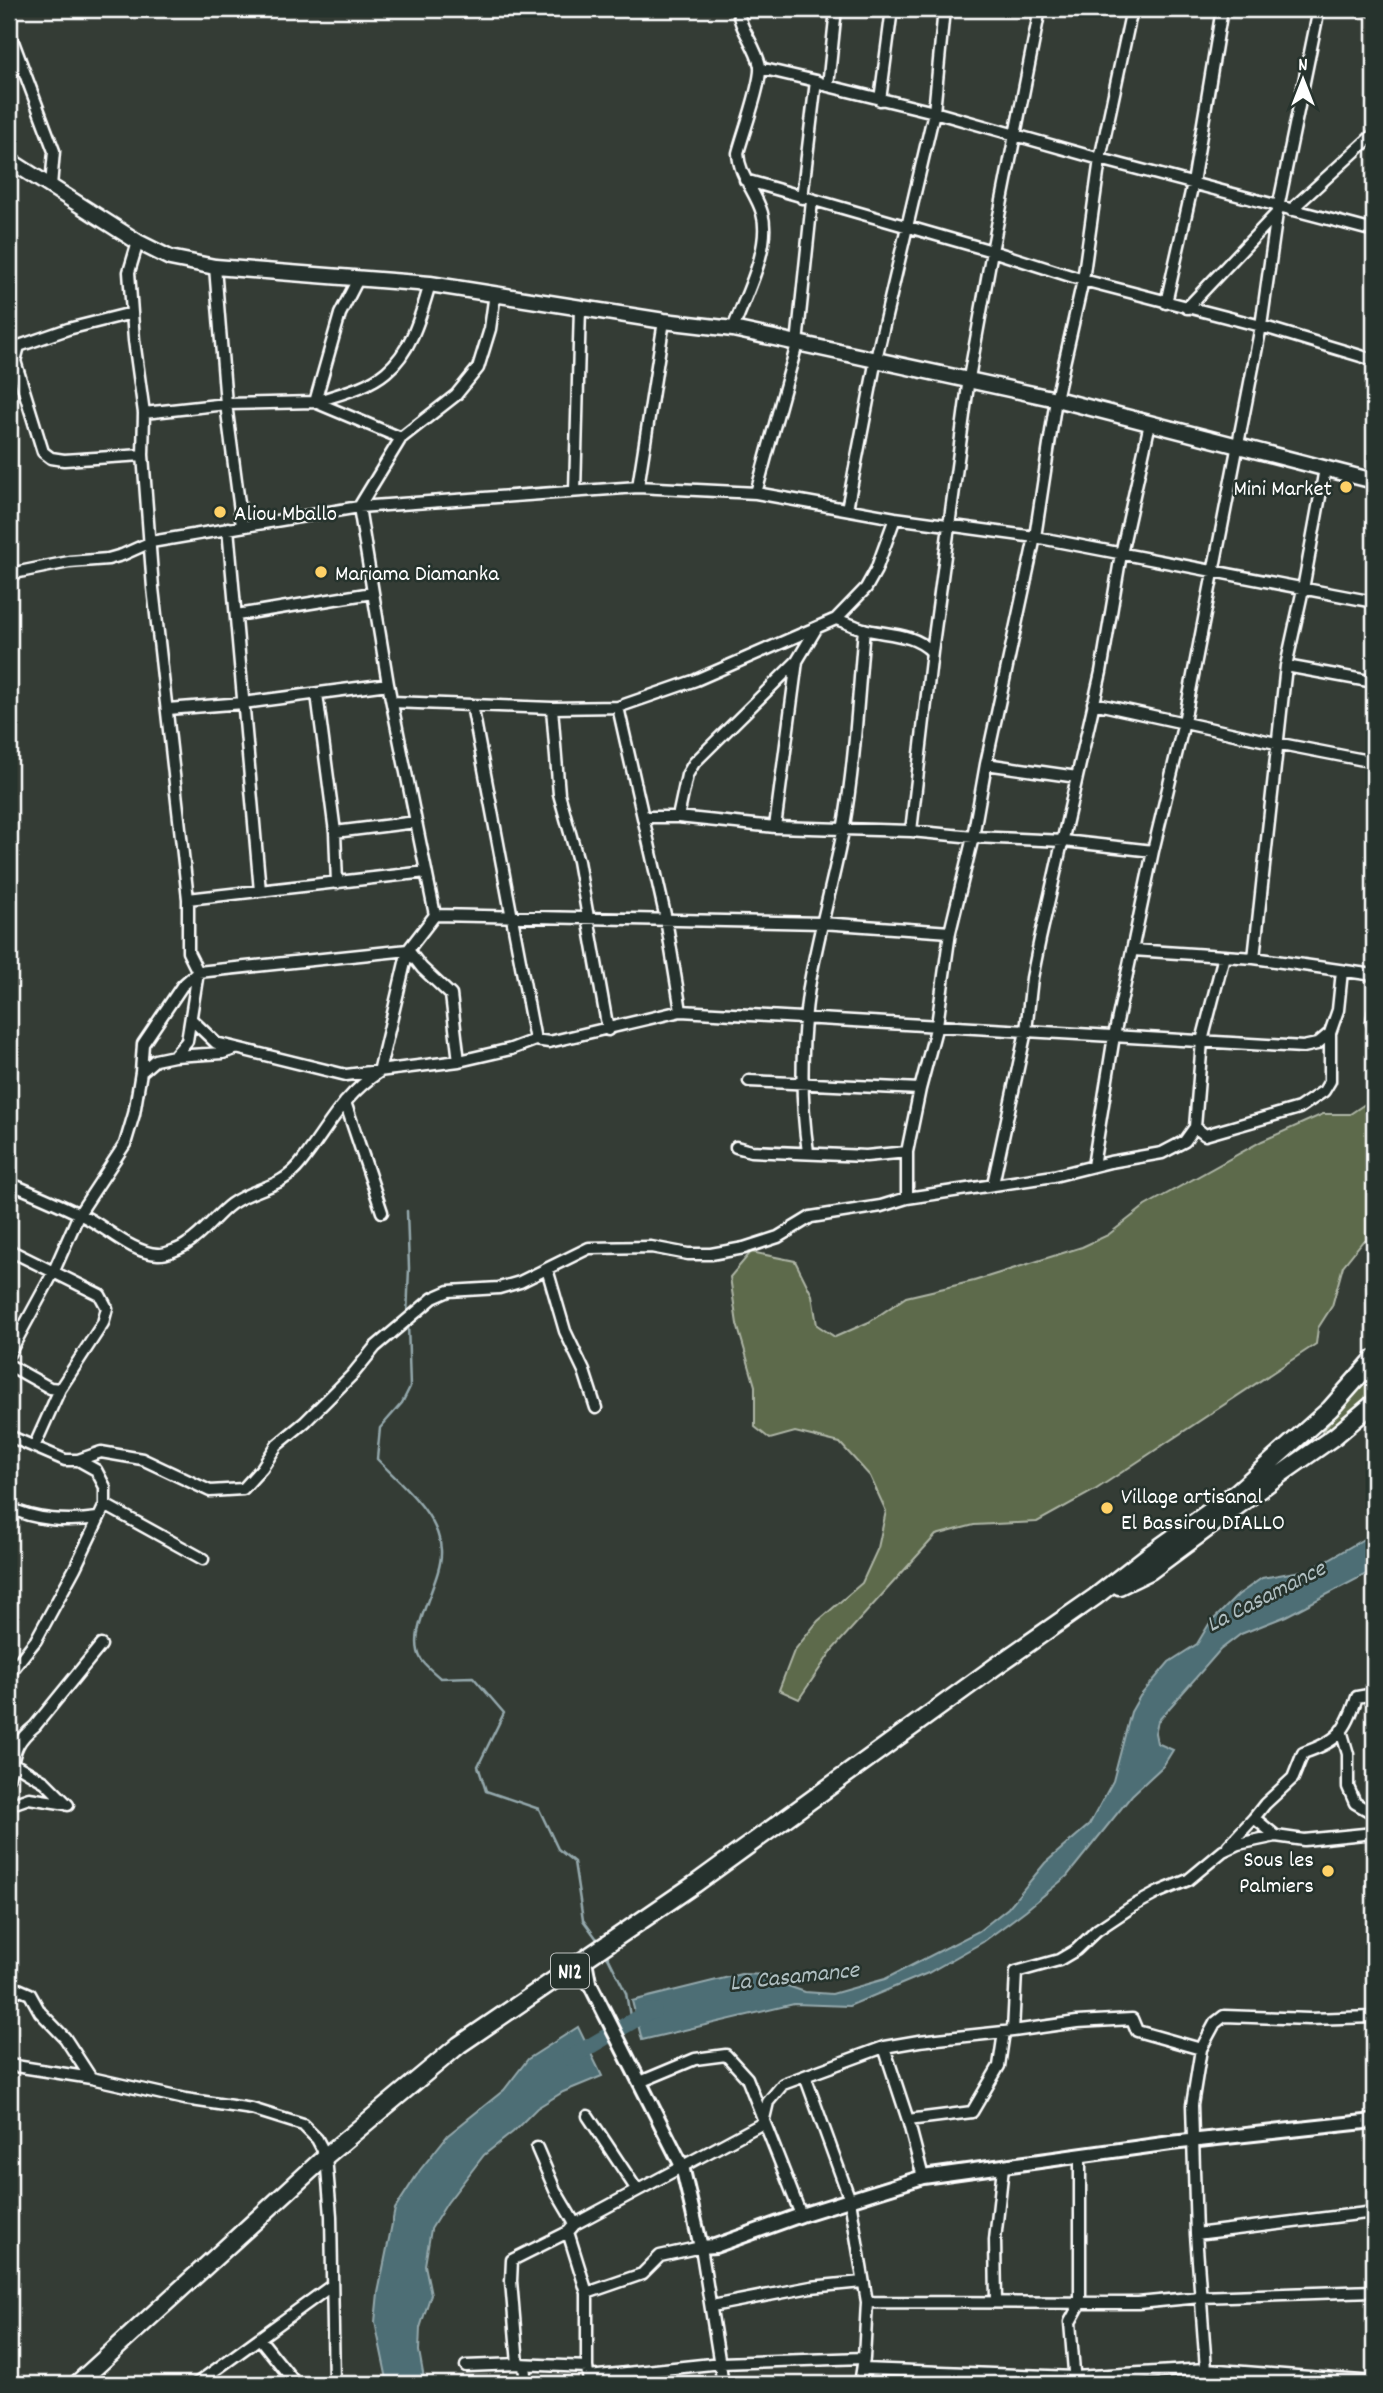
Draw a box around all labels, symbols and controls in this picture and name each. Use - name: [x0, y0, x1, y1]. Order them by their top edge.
- north arrow: [1268, 46, 1338, 116]
- text: N: [1298, 53, 1308, 80]
- place label: Mini Market: [1233, 474, 1332, 507]
- marker: Mini Market: [1338, 479, 1354, 495]
- place label: Aliou Mballo: [234, 499, 337, 532]
- marker: Aliou Mballo: [212, 504, 228, 520]
- place label: Mariama Diamanka: [335, 559, 500, 592]
- marker: Mariama Diamanka: [313, 564, 329, 580]
- place label: Village artisanal El Bassirou DIALLO: [1121, 1482, 1285, 1541]
- marker: Village artisanal El Bassirou DIALLO: [1099, 1500, 1115, 1516]
- water label: La Casamance: [1201, 1552, 1333, 1642]
- place label: Sous les Palmiers: [1239, 1845, 1314, 1904]
- marker: Sous les Palmiers: [1320, 1863, 1336, 1879]
- road number: N12: [551, 1954, 589, 1988]
- water label: La Casamance: [728, 1954, 862, 2002]

